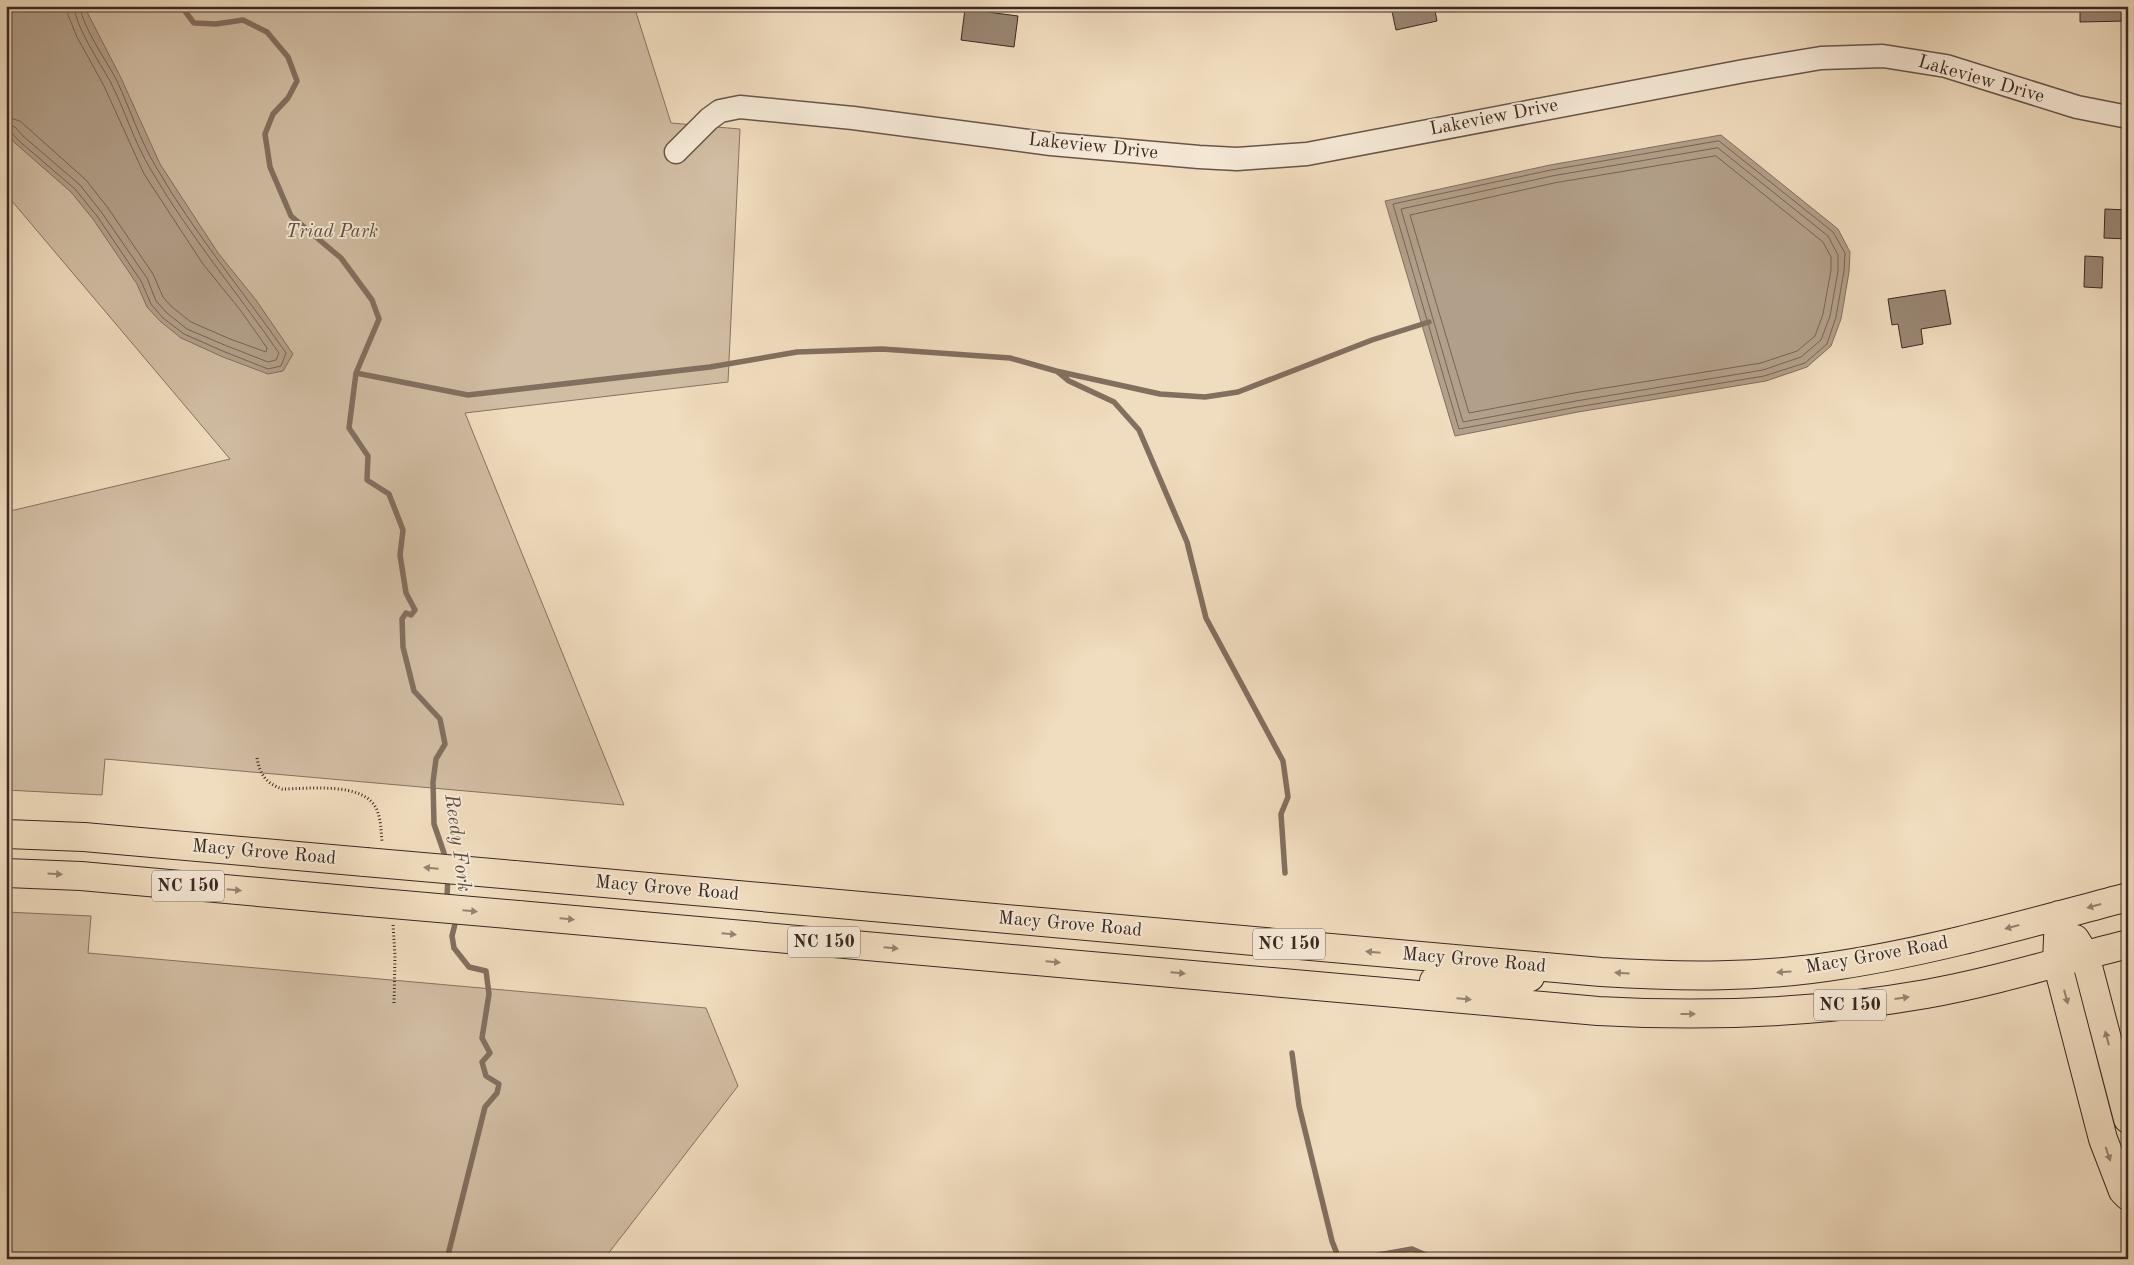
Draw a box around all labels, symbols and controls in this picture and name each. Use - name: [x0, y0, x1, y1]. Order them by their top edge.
- street label: Lakeview Drive: [1916, 53, 2046, 107]
- street label: Lakeview Drive: [1428, 96, 1560, 140]
- street label: Lakeview Drive: [1027, 131, 1159, 163]
- park label: Triad Park: [286, 223, 378, 242]
- water label: Reedy Fork: [440, 792, 474, 893]
- street label: Macy Grove Road: [191, 837, 337, 869]
- one-way arrow: [422, 864, 438, 872]
- road number: NC 150: [152, 870, 224, 901]
- one-way arrow: [47, 871, 63, 879]
- street label: Macy Grove Road: [594, 873, 740, 905]
- one-way arrow: [227, 886, 243, 894]
- one-way arrow: [2086, 902, 2101, 910]
- one-way arrow: [462, 907, 478, 915]
- street label: Macy Grove Road: [997, 909, 1143, 941]
- one-way arrow: [559, 915, 575, 923]
- one-way arrow: [2005, 923, 2020, 931]
- road number: NC 150: [788, 926, 860, 958]
- road number: NC 150: [1253, 929, 1325, 960]
- one-way arrow: [721, 930, 737, 938]
- street label: Macy Grove Road: [1804, 934, 1950, 978]
- one-way arrow: [883, 944, 899, 952]
- street label: Macy Grove Road: [1401, 945, 1547, 977]
- one-way arrow: [1365, 947, 1381, 955]
- one-way arrow: [1045, 959, 1061, 967]
- one-way arrow: [1776, 968, 1792, 976]
- one-way arrow: [1614, 969, 1630, 977]
- one-way arrow: [1170, 970, 1186, 978]
- road number: NC 150: [1814, 990, 1886, 1020]
- one-way arrow: [2062, 990, 2070, 1005]
- one-way arrow: [1895, 993, 1911, 1001]
- one-way arrow: [1456, 995, 1472, 1003]
- one-way arrow: [1680, 1010, 1696, 1018]
- one-way arrow: [2102, 1030, 2110, 1045]
- one-way arrow: [2104, 1147, 2112, 1162]

